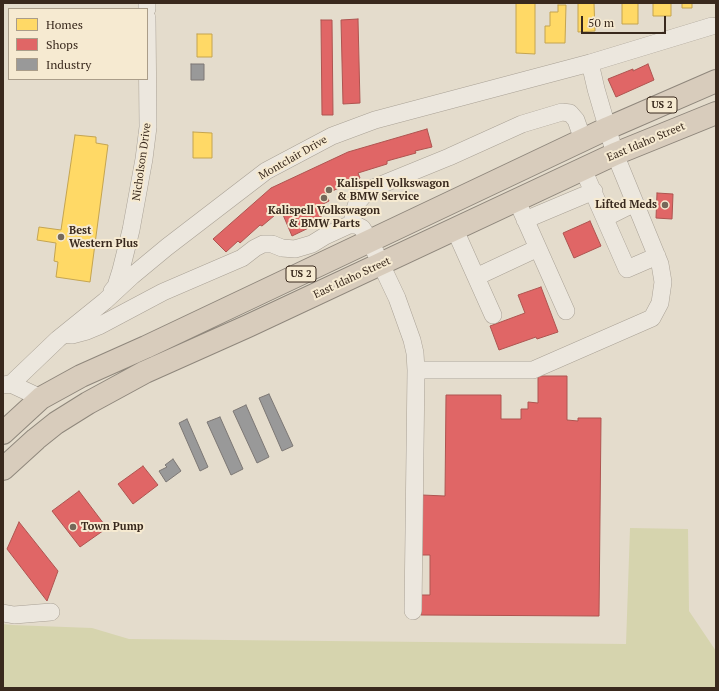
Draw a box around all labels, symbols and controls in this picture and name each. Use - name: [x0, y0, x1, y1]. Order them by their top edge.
- legend: [8, 8, 148, 80]
- scale bar: [583, 8, 668, 34]
- text: 50 m: [588, 15, 614, 30]
- text: Homes: [46, 17, 83, 32]
- text: Shops: [46, 37, 78, 52]
- text: Industry: [46, 57, 91, 72]
- road number: US 2: [647, 97, 677, 113]
- street label: East Idaho Street: [605, 120, 687, 164]
- street label: Nicholson Drive: [130, 122, 154, 202]
- street label: Montclair Drive: [257, 133, 329, 183]
- place label: Kalispell Volkswagon & BMW Service: [337, 177, 449, 203]
- marker: Kalispell Volkswagon & BMW Service: [324, 185, 334, 195]
- marker: Kalispell Volkswagon & BMW Parts: [319, 193, 329, 203]
- place label: Lifted Meds: [595, 198, 657, 212]
- marker: Lifted Meds: [660, 200, 670, 210]
- place label: Kalispell Volkswagon & BMW Parts: [268, 204, 380, 230]
- place label: Best Western Plus: [69, 224, 138, 250]
- marker: Best Western Plus: [56, 232, 66, 242]
- street label: East Idaho Street: [311, 254, 393, 302]
- road number: US 2: [286, 266, 316, 282]
- place label: Town Pump: [81, 520, 143, 534]
- marker: Town Pump: [68, 522, 78, 532]

